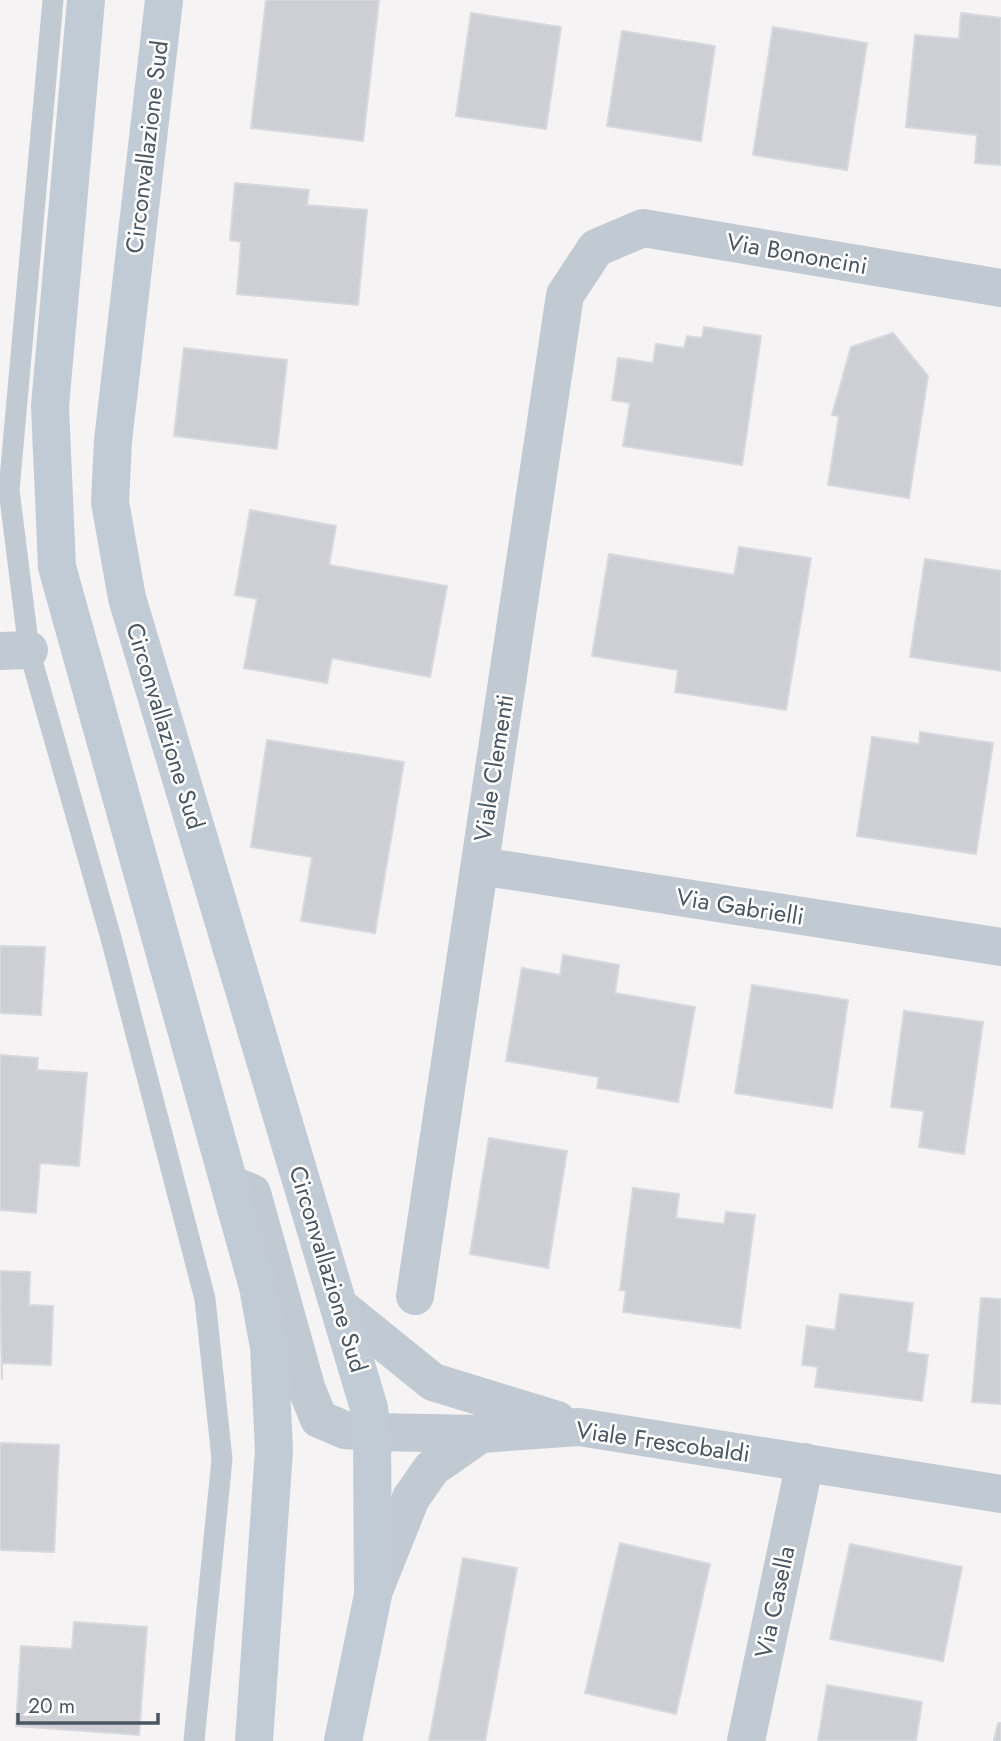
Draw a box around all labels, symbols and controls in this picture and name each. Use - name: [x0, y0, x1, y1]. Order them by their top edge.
- street label: Circonvallazione Sud: [116, 38, 177, 255]
- street label: Via Bononcini: [724, 224, 870, 283]
- street label: Circonvallazione Sud: [117, 618, 214, 833]
- street label: Viale Clementi: [465, 692, 522, 844]
- street label: Via Gabrielli: [674, 879, 806, 934]
- street label: Circonvallazione Sud: [280, 1161, 377, 1376]
- street label: Viale Frescobaldi: [574, 1412, 752, 1471]
- street label: Via Casella: [746, 1543, 803, 1661]
- scale bar: [18, 1682, 158, 1726]
- text: 20 m: [28, 1691, 75, 1721]

